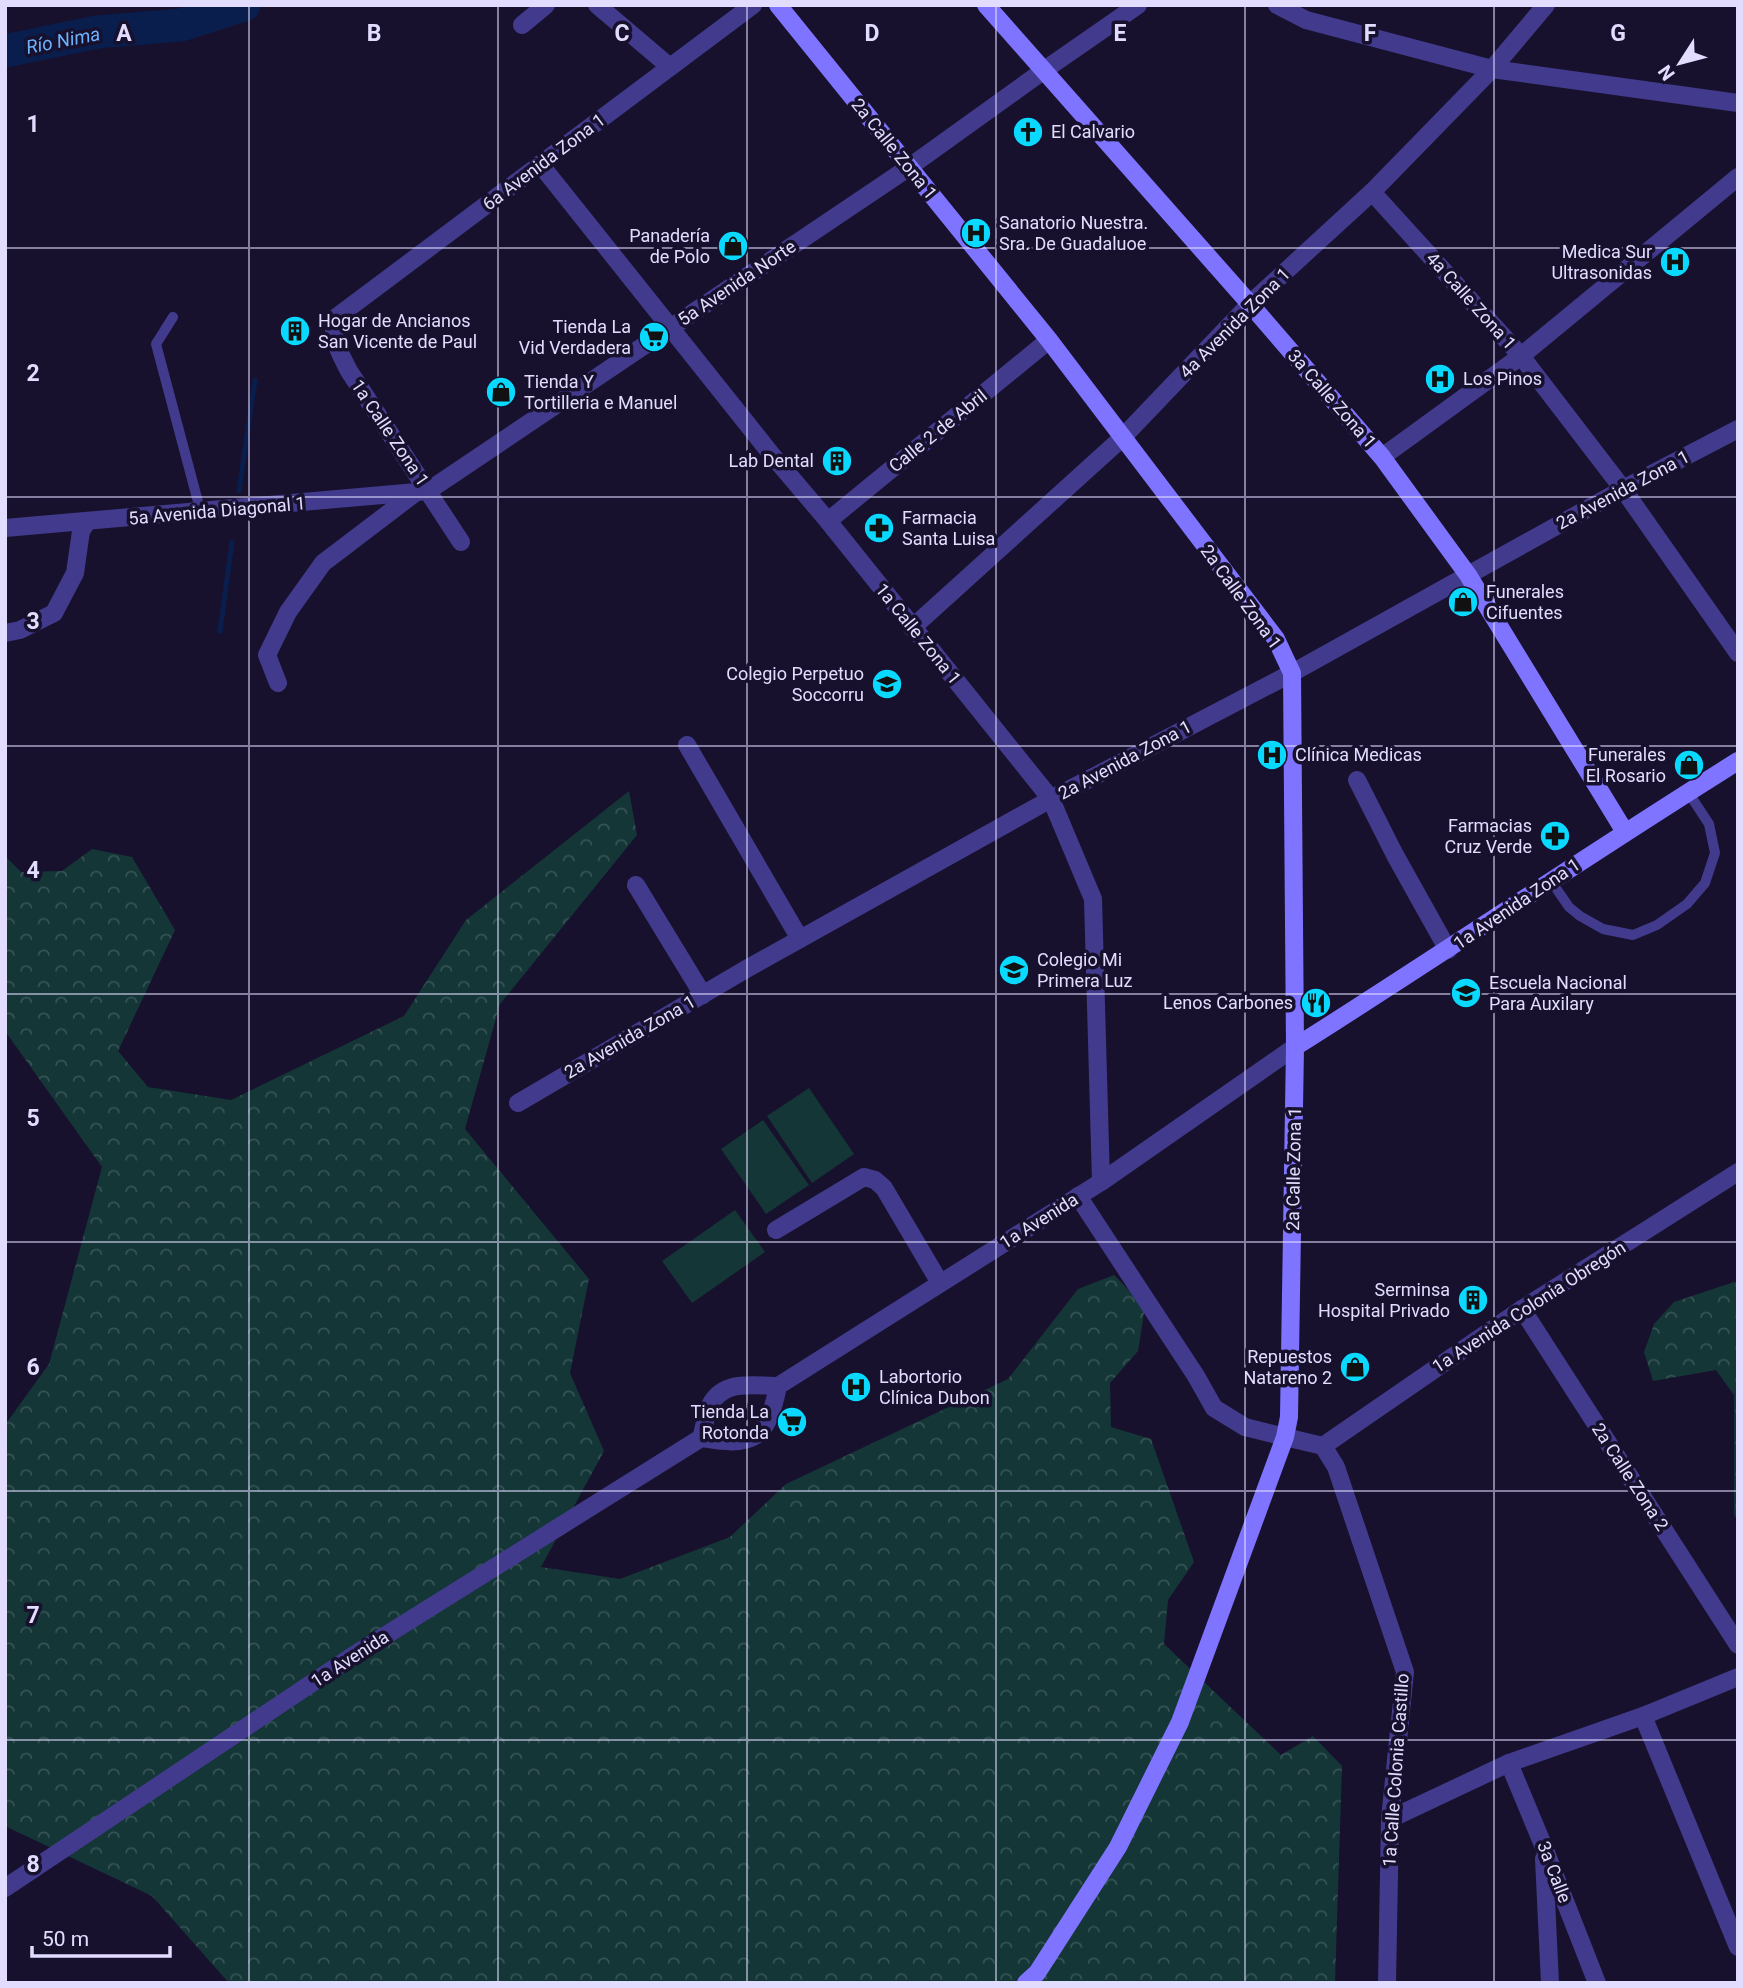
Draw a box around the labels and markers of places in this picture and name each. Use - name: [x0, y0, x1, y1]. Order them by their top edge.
- church icon: El Calvario: [1011, 115, 1045, 149]
- place label: El Calvario: [1051, 121, 1135, 142]
- place label: Sanatorio Nuestra. Sra. De Guadaluoe: [999, 212, 1148, 254]
- hospital icon: Sanatorio Nuestra. Sra. De Guadaluoe: [959, 216, 993, 250]
- place label: Panadería de Polo: [629, 225, 710, 267]
- shop icon: Panadería de Polo: [716, 229, 750, 263]
- place label: Medica Sur Ultrasonidas: [1551, 241, 1652, 283]
- hospital icon: Medica Sur Ultrasonidas: [1658, 245, 1692, 279]
- place label: Hogar de Ancianos San Vicente de Paul: [318, 310, 477, 352]
- building icon: Hogar de Ancianos San Vicente de Paul: [278, 314, 312, 348]
- place label: Tienda La Vid Verdadera: [519, 316, 631, 358]
- supermarket icon: Tienda La Vid Verdadera: [637, 320, 671, 354]
- hospital icon: Los Pinos: [1423, 362, 1457, 396]
- place label: Los Pinos: [1463, 368, 1542, 389]
- place label: Tienda Y Tortilleria e Manuel: [524, 371, 677, 413]
- shop icon: Tienda Y Tortilleria e Manuel: [484, 375, 518, 409]
- building icon: Lab Dental: [820, 444, 854, 478]
- place label: Lab Dental: [729, 450, 814, 471]
- place label: Farmacia Santa Luisa: [902, 507, 995, 549]
- pharmacy icon: Farmacia Santa Luisa: [862, 511, 896, 545]
- place label: Funerales Cifuentes: [1486, 581, 1564, 623]
- shop icon: Funerales Cifuentes: [1446, 585, 1480, 619]
- place label: Colegio Perpetuo Soccorru: [726, 663, 864, 705]
- school or university icon: Colegio Perpetuo Soccorru: [870, 667, 904, 701]
- hospital icon: Clínica Medicas: [1255, 738, 1289, 772]
- place label: Clínica Medicas: [1295, 744, 1422, 765]
- place label: Funerales El Rosario: [1586, 744, 1666, 786]
- shop icon: Funerales El Rosario: [1672, 748, 1706, 782]
- place label: Farmacias Cruz Verde: [1445, 815, 1532, 857]
- pharmacy icon: Farmacias Cruz Verde: [1538, 819, 1572, 853]
- place label: Colegio Mi Primera Luz: [1037, 949, 1132, 991]
- school or university icon: Colegio Mi Primera Luz: [997, 953, 1031, 987]
- place label: Escuela Nacional Para Auxilary: [1489, 972, 1627, 1014]
- school or university icon: Escuela Nacional Para Auxilary: [1449, 976, 1483, 1010]
- restaurant icon: Lenos Carbones: [1299, 986, 1333, 1020]
- place label: Lenos Carbones: [1163, 992, 1293, 1013]
- place label: Serminsa Hospital Privado: [1318, 1279, 1450, 1321]
- building icon: Serminsa Hospital Privado: [1456, 1283, 1490, 1317]
- place label: Repuestos Natareno 2: [1243, 1346, 1332, 1388]
- shop icon: Repuestos Natareno 2: [1338, 1350, 1372, 1384]
- place label: Labortorio Clínica Dubon: [879, 1366, 990, 1408]
- hospital icon: Labortorio Clínica Dubon: [839, 1370, 873, 1404]
- place label: Tienda La Rotonda: [691, 1401, 769, 1443]
- supermarket icon: Tienda La Rotonda: [775, 1405, 809, 1439]

